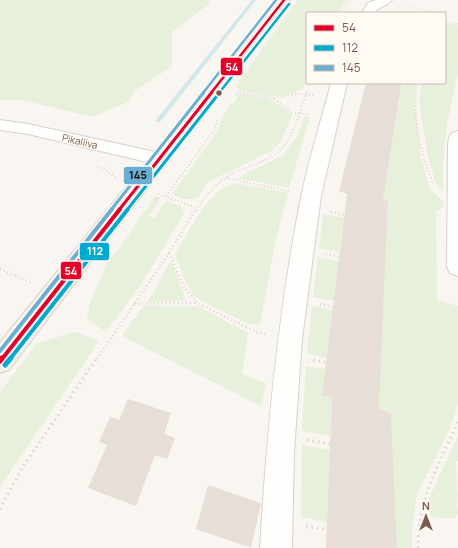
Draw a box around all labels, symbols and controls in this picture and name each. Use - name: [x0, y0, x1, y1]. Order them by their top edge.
- legend: [306, 12, 446, 84]
- text: 54: [342, 19, 356, 36]
- text: 112: [342, 39, 358, 56]
- line badge: 54: [220, 57, 243, 76]
- text: 54: [225, 59, 239, 74]
- text: 145: [342, 59, 361, 76]
- unlabelled marker: [214, 88, 224, 98]
- street label: Pikaliiva: [61, 130, 99, 152]
- line badge: 145: [123, 166, 153, 185]
- text: 145: [129, 167, 147, 182]
- line badge: 112: [79, 242, 110, 261]
- text: 112: [87, 243, 103, 258]
- line badge: 54: [60, 261, 82, 280]
- text: 54: [64, 263, 78, 278]
- north arrow: [406, 496, 446, 536]
- text: N: [422, 498, 430, 513]

